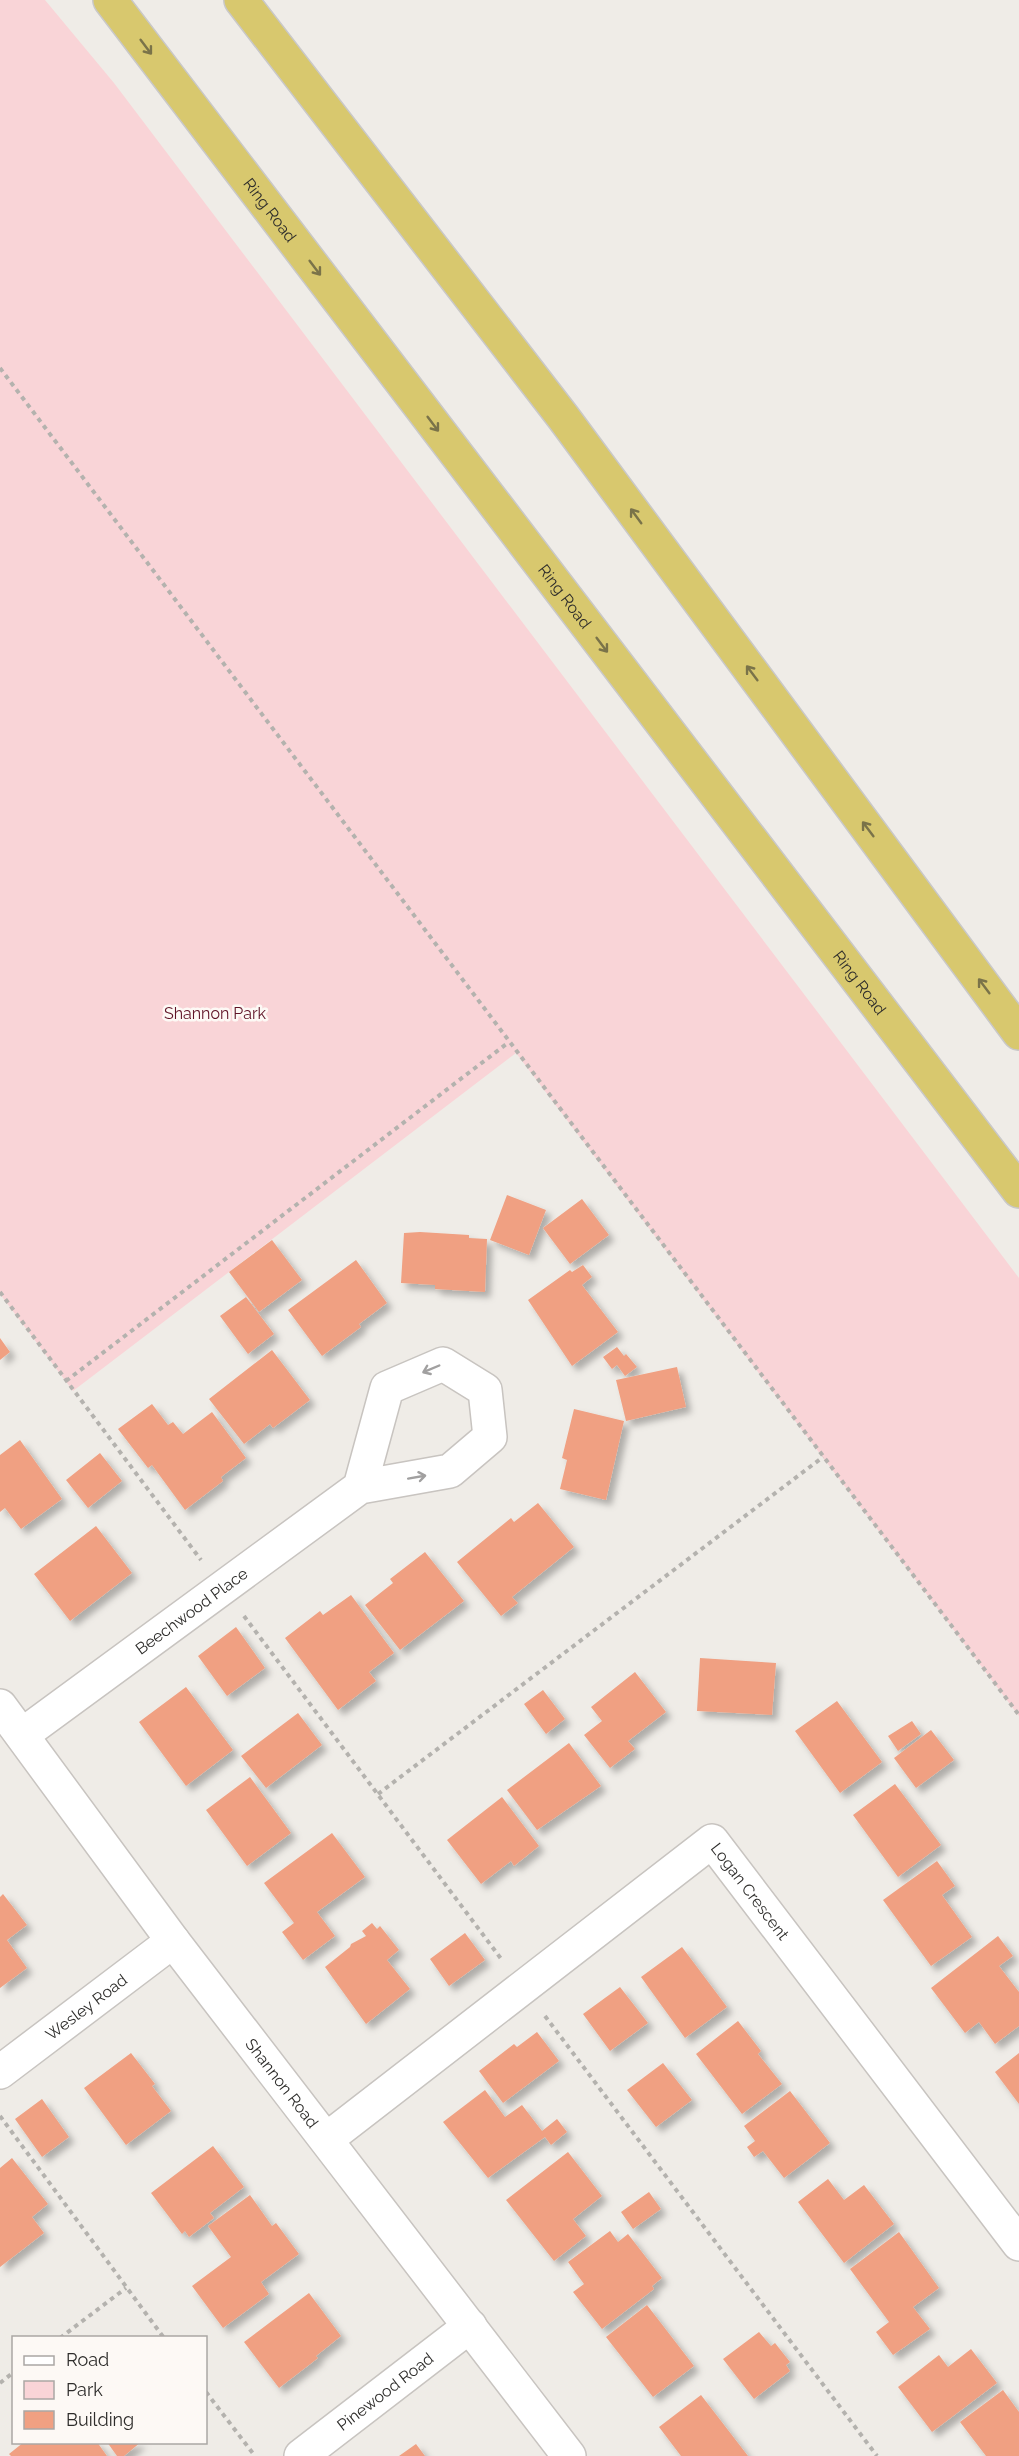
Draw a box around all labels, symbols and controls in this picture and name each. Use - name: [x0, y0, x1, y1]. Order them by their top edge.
- one-way arrow: [139, 38, 152, 54]
- street label: Ring Road: [239, 174, 300, 246]
- one-way arrow: [309, 260, 321, 276]
- one-way arrow: [427, 415, 439, 431]
- one-way arrow: [630, 508, 642, 524]
- street label: Ring Road: [534, 561, 595, 632]
- one-way arrow: [596, 637, 609, 653]
- one-way arrow: [746, 665, 758, 681]
- one-way arrow: [862, 822, 874, 838]
- street label: Ring Road: [829, 947, 890, 1019]
- one-way arrow: [978, 978, 991, 994]
- park label: Shannon Park: [164, 1004, 267, 1023]
- one-way arrow: [423, 1364, 441, 1375]
- one-way arrow: [407, 1471, 427, 1482]
- street label: Beechwood Place: [132, 1564, 251, 1659]
- street label: Logan Crescent: [707, 1839, 793, 1944]
- street label: Wesley Road: [42, 1970, 131, 2044]
- street label: Shannon Road: [241, 2035, 322, 2132]
- legend: [12, 2336, 207, 2444]
- text: Road: [66, 2349, 109, 2370]
- street label: Pinewood Road: [333, 2349, 437, 2435]
- text: Park: [66, 2379, 103, 2400]
- text: Building: [66, 2409, 134, 2430]

